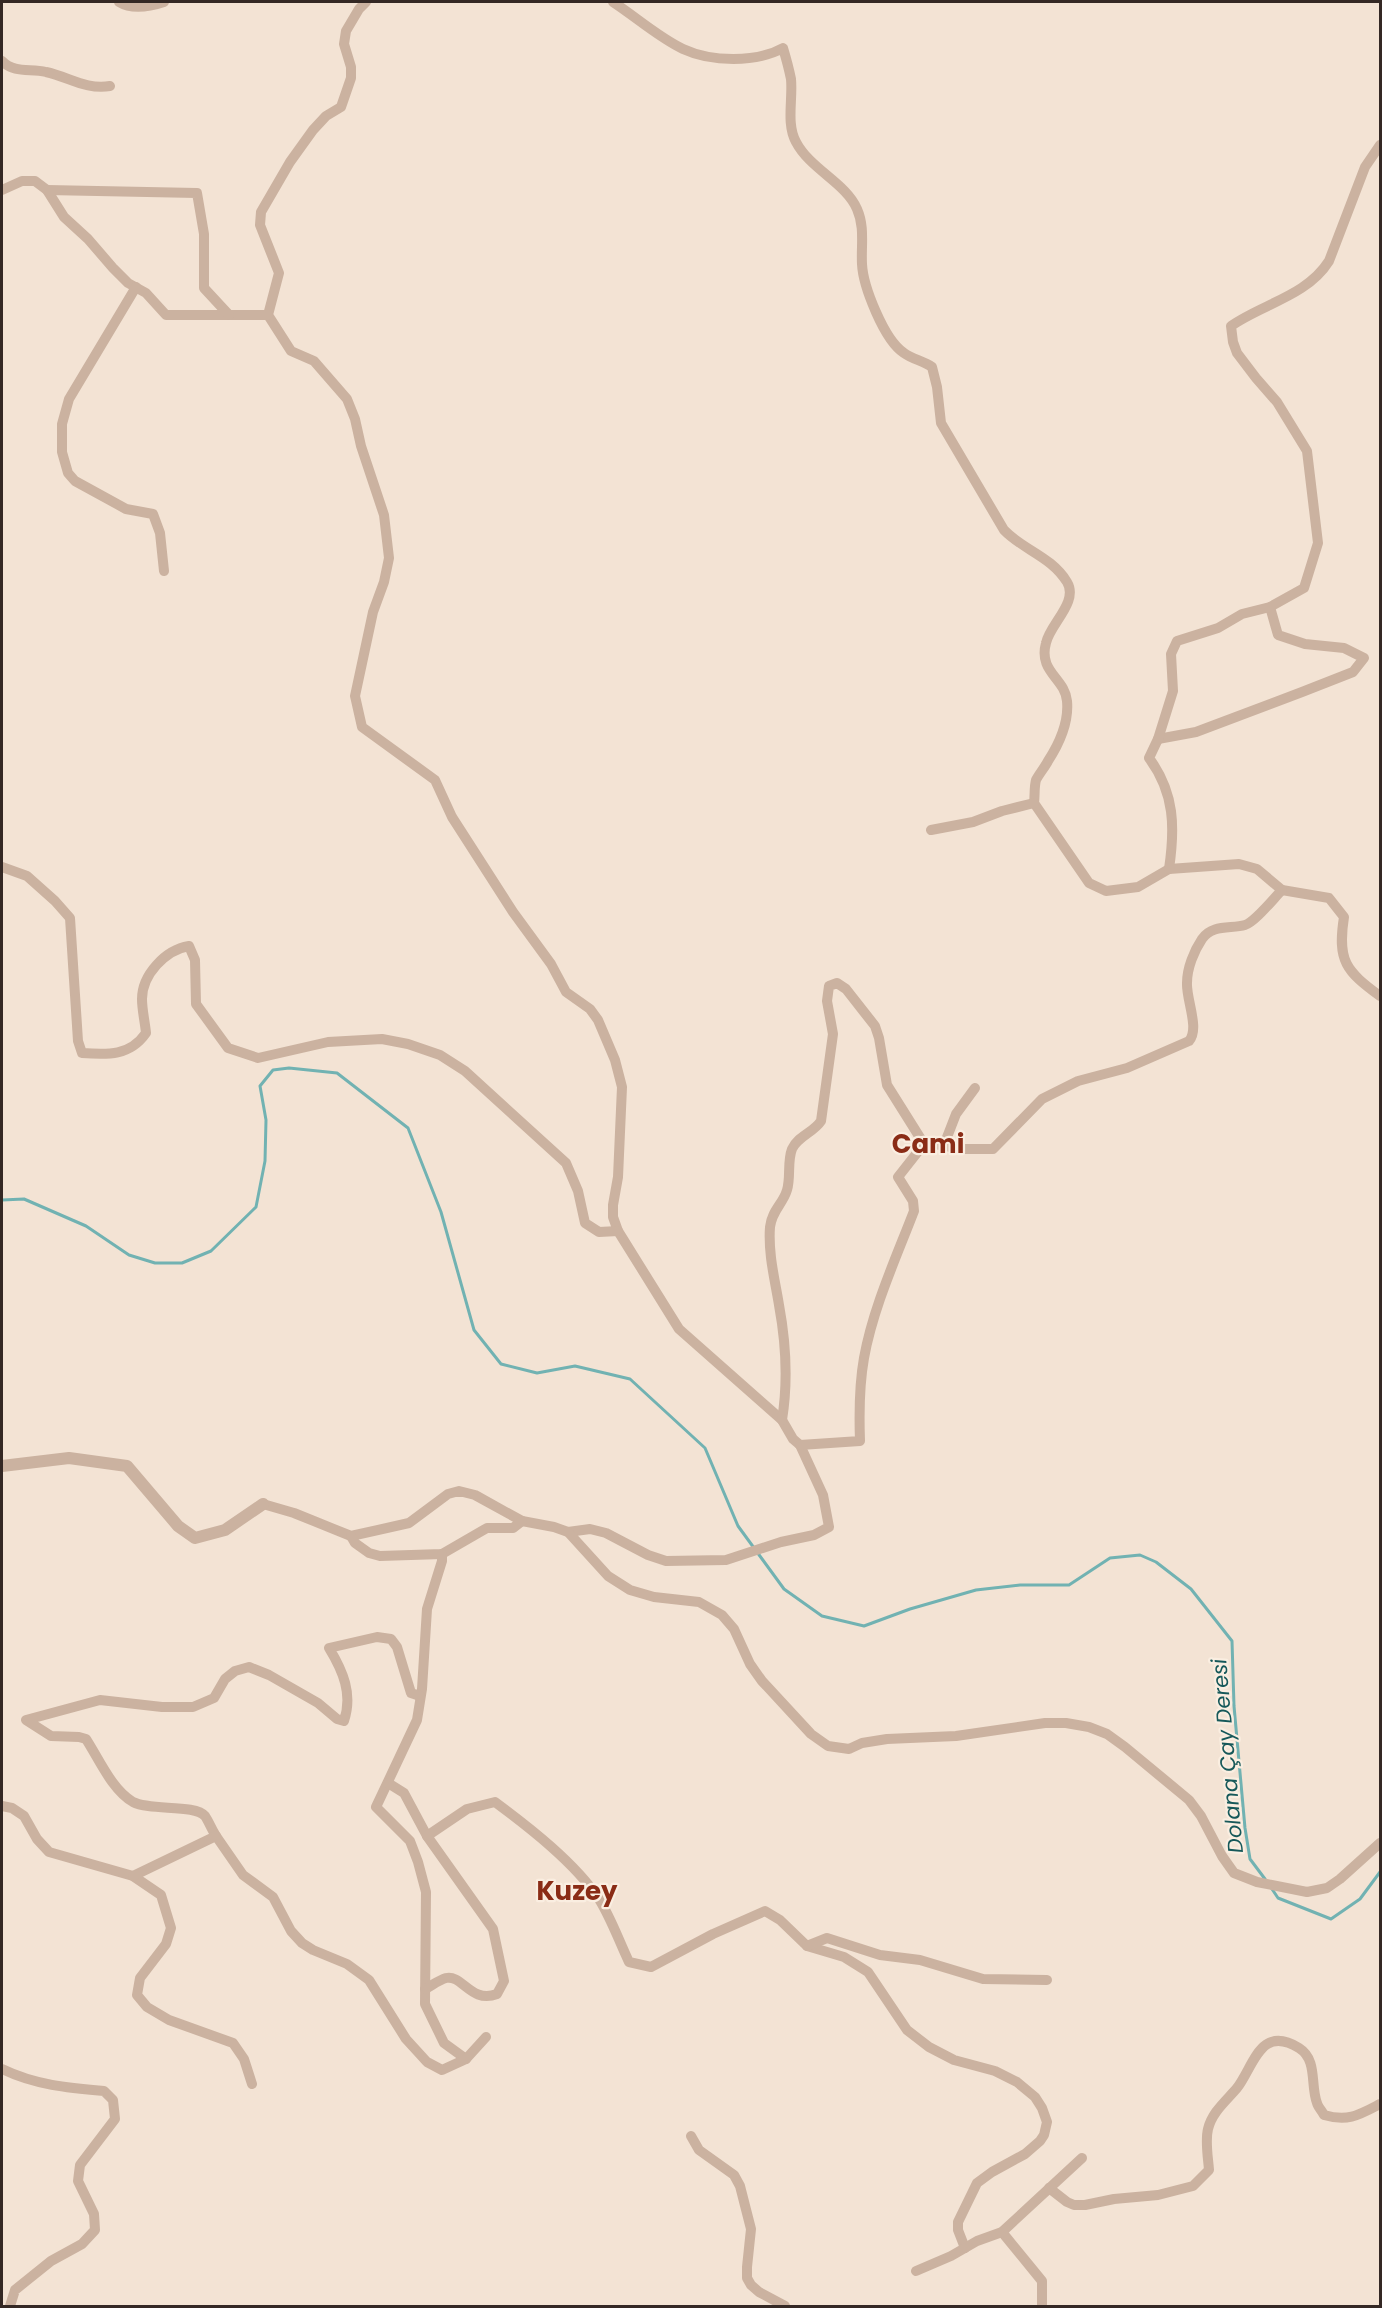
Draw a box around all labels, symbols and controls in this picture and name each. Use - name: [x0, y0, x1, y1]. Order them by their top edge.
- district label: Cami: [892, 1126, 964, 1162]
- water label: Dolana Çay Deresi: [1204, 1657, 1250, 1854]
- district label: Kuzey: [537, 1873, 618, 1909]

